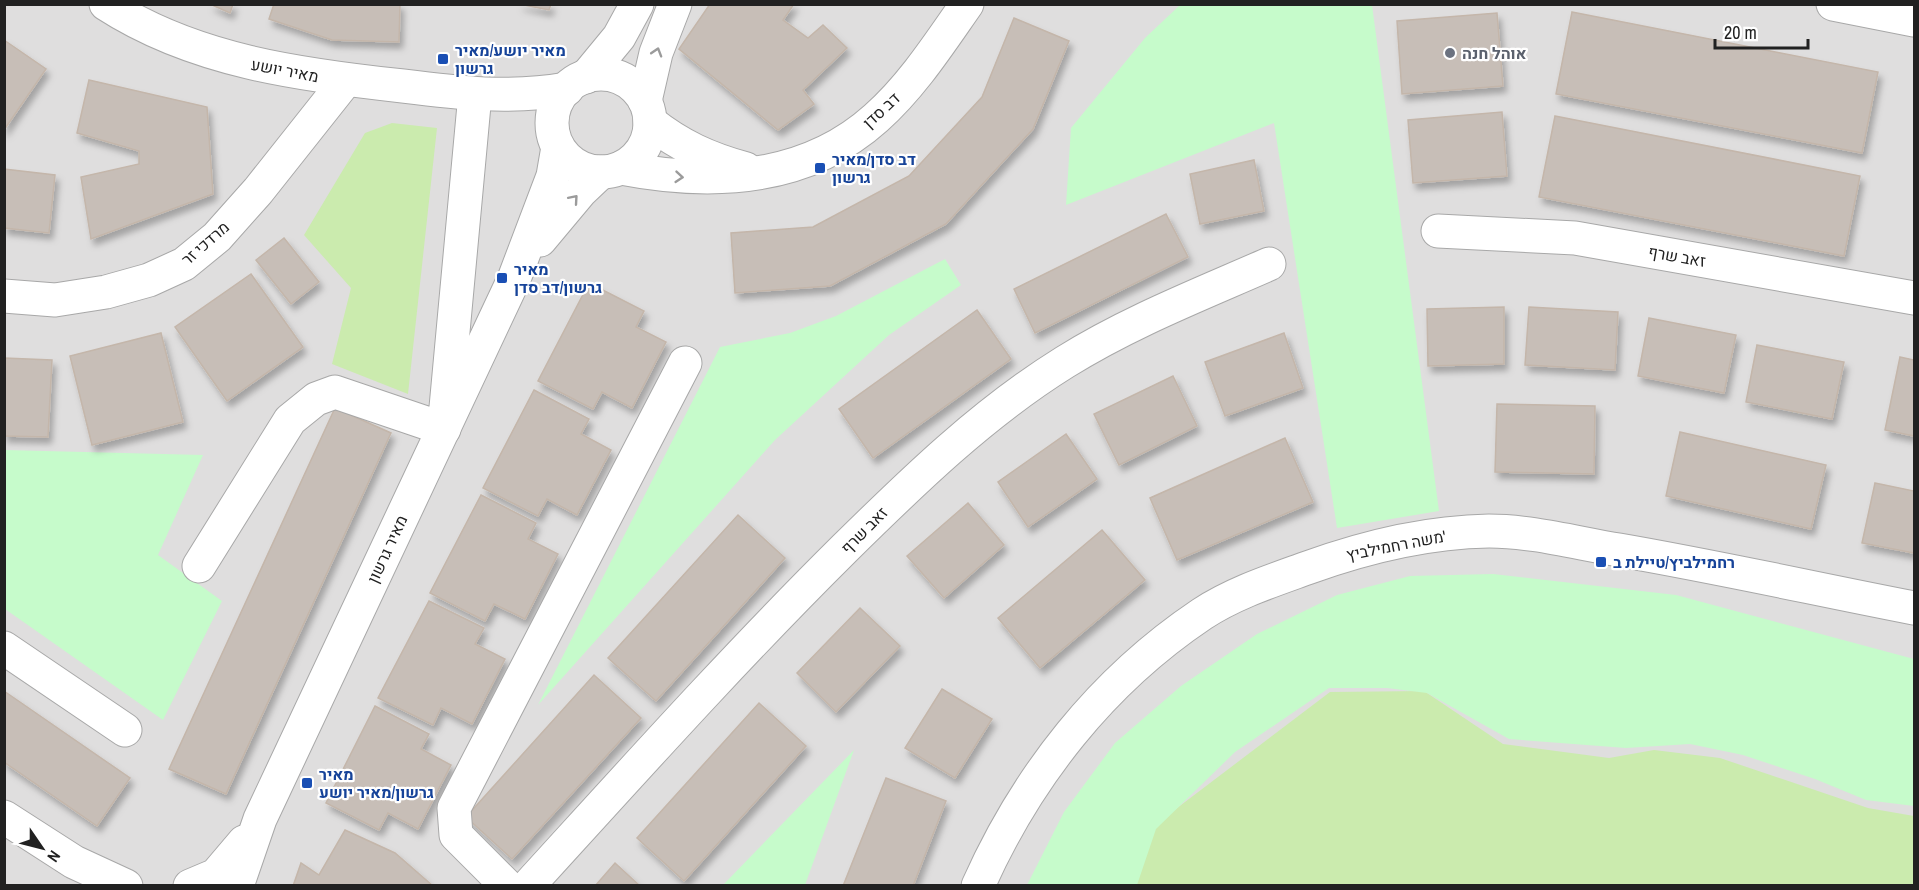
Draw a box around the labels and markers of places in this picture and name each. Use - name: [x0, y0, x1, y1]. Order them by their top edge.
- place label: מאיר יושע/מאיר גרשון: [455, 39, 566, 79]
- place label: אוהל חנה: [1462, 42, 1527, 64]
- marker: אוהל חנה: [1443, 46, 1457, 60]
- marker: מאיר יושע/מאיר גרשון: [436, 52, 450, 66]
- place label: דב סדן/מאיר גרשון: [832, 148, 916, 188]
- marker: דב סדן/מאיר גרשון: [813, 161, 827, 175]
- place label: מאיר גרשון/דב סדן: [514, 258, 602, 298]
- marker: מאיר גרשון/דב סדן: [495, 271, 509, 285]
- place label: רחמילביץ/טיילת ב: [1613, 551, 1735, 573]
- marker: רחמילביץ/טיילת ב: [1594, 555, 1608, 569]
- place label: מאיר גרשון/מאיר יושע: [319, 763, 434, 803]
- marker: מאיר גרשון/מאיר יושע: [300, 776, 314, 790]

